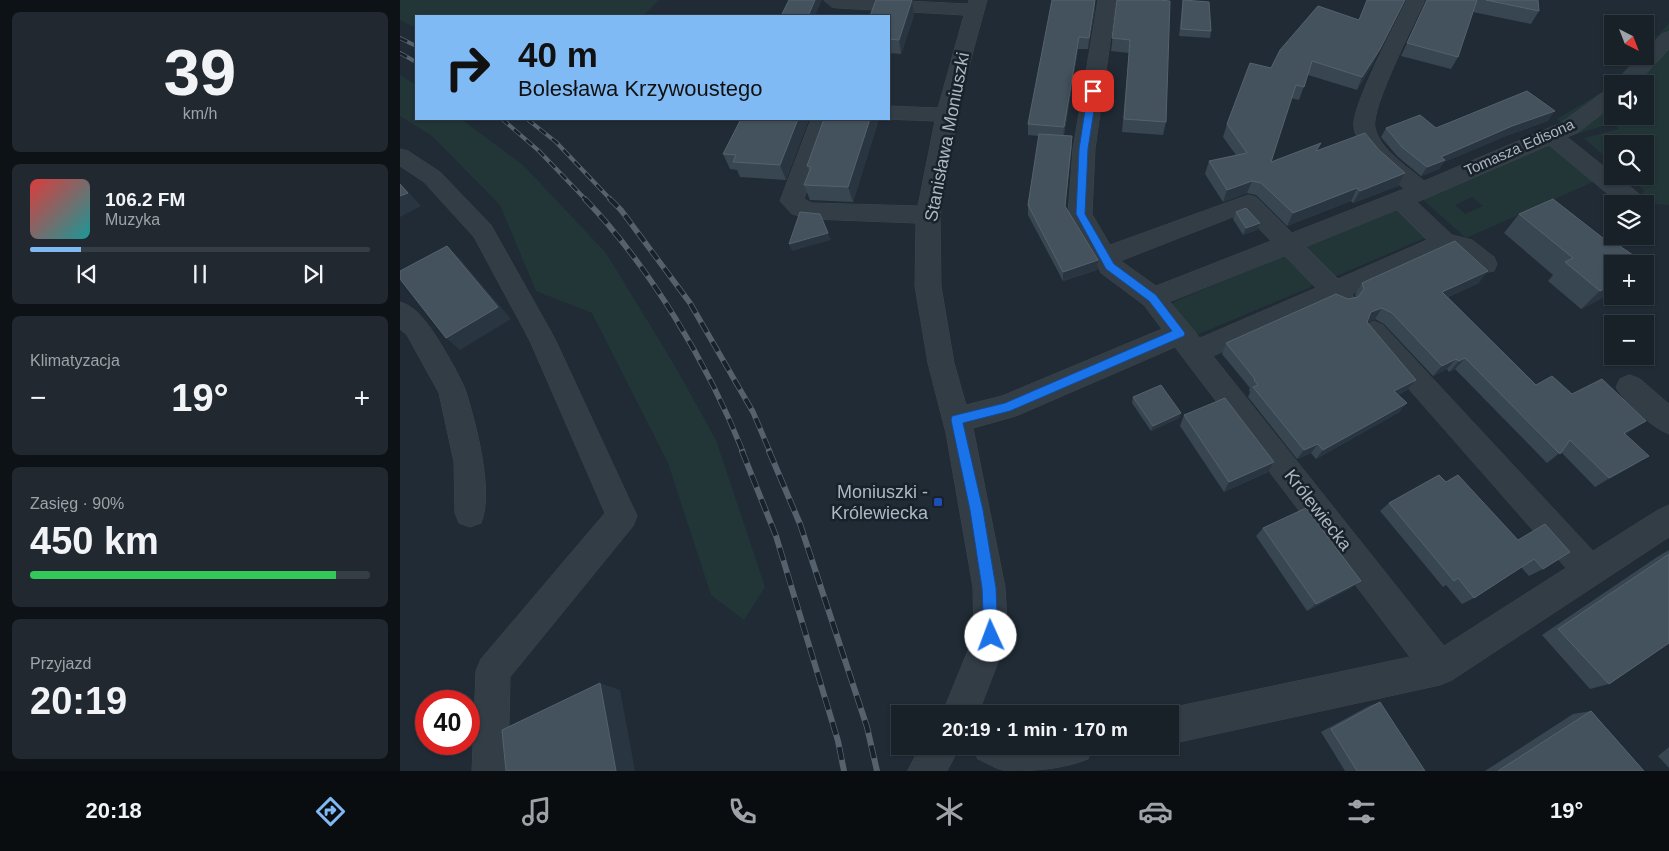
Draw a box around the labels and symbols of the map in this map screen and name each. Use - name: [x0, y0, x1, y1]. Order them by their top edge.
- north arrow: [1604, 15, 1654, 65]
- street label: Stanisława Moniuszki: [921, 51, 973, 223]
- pin: [1072, 70, 1114, 112]
- street label: Tomasza Edisona: [1461, 115, 1577, 179]
- street label: Królewiecka: [1280, 466, 1356, 555]
- place label: Moniuszki - Królewiecka: [831, 482, 929, 523]
- marker: Moniuszki - Królewiecka: [932, 496, 944, 508]
- position arrow: [964, 609, 1016, 661]
- speed limit sign: 40: [415, 690, 480, 755]

